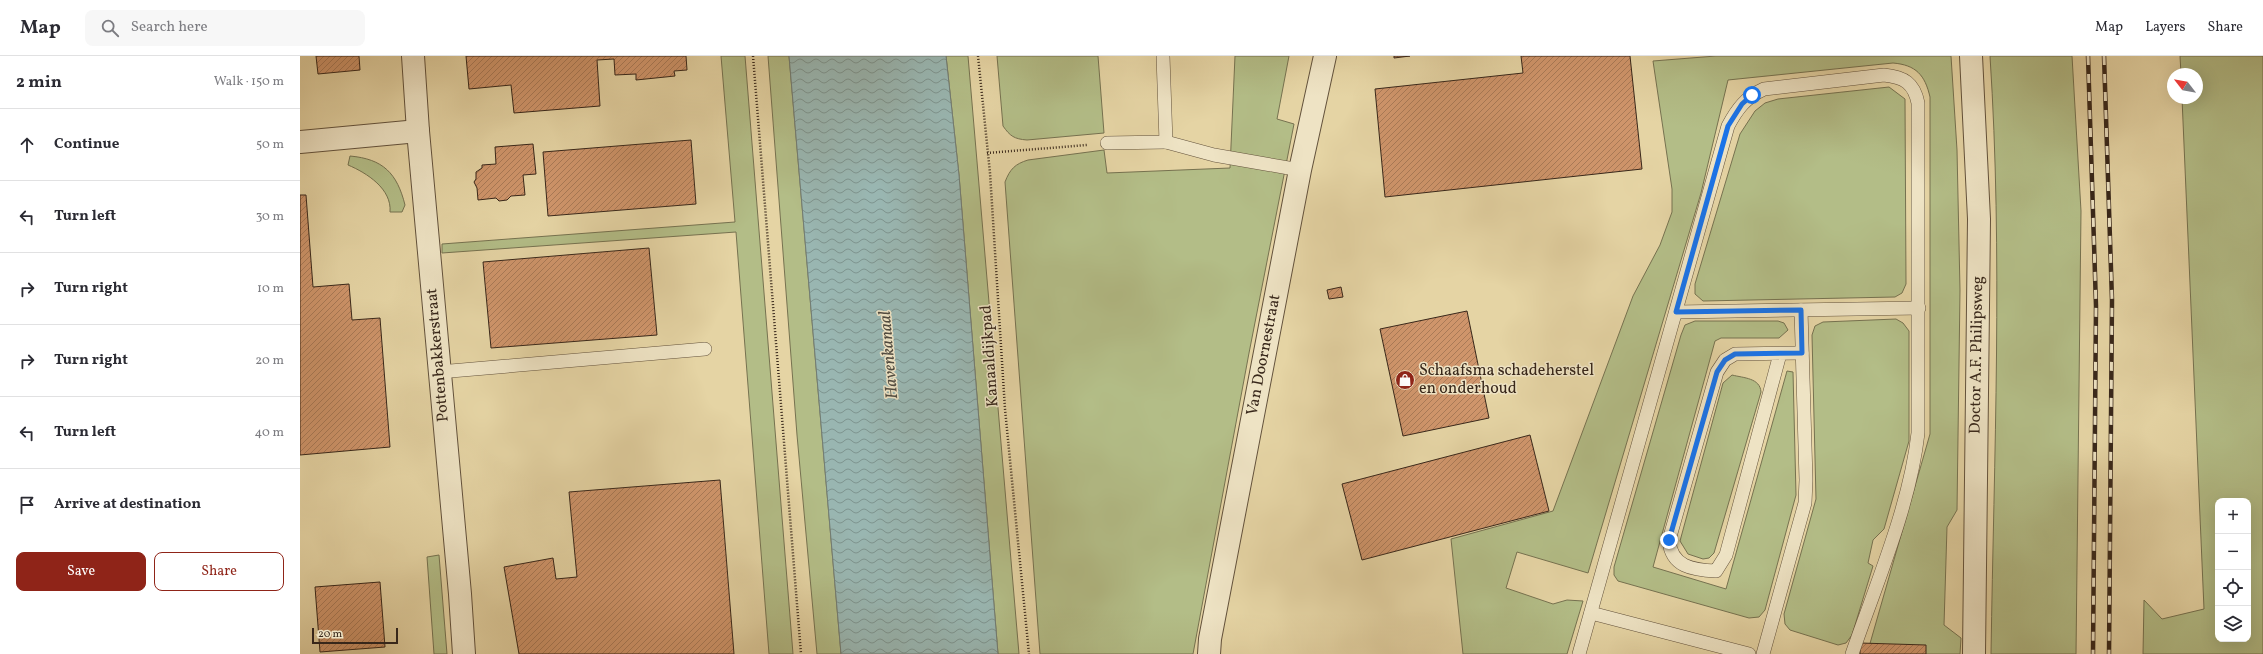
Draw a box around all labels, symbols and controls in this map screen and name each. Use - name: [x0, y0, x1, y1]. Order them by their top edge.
- search box: [85, 10, 365, 46]
- text: Map: [20, 15, 61, 41]
- icon: search: [99, 17, 121, 39]
- text: Search here: [131, 17, 208, 38]
- text: Map: [2095, 18, 2123, 37]
- text: Layers: [2145, 18, 2185, 37]
- text: Share: [2207, 18, 2243, 37]
- north arrow: [2167, 68, 2203, 104]
- text: 2 min: [16, 71, 62, 94]
- text: Walk · 150 m: [214, 73, 284, 91]
- route start: [1743, 86, 1761, 104]
- icon: ahead: [16, 134, 38, 156]
- text: Continue: [54, 134, 119, 155]
- text: 50 m: [256, 136, 284, 154]
- icon: left: [16, 206, 38, 228]
- text: Turn left: [54, 206, 116, 227]
- text: 30 m: [256, 208, 284, 226]
- street label: Doctor A.F. Philipsweg: [1965, 276, 1989, 434]
- icon: right: [16, 278, 38, 300]
- text: Turn right: [54, 278, 128, 299]
- text: 10 m: [257, 280, 284, 298]
- street label: Pottenbakkerstraat: [421, 287, 455, 423]
- street label: Van Doornestraat: [1241, 292, 1287, 418]
- street label: Kanaaldijkpad: [975, 304, 1005, 408]
- water label: Havenkanaal: [874, 310, 904, 400]
- icon: right: [16, 350, 38, 372]
- text: Turn right: [54, 350, 128, 371]
- text: 20 m: [255, 352, 284, 370]
- place label: Schaafsma schadeherstel en onderhoud: [1419, 360, 1594, 400]
- shop icon: Schaafsma schadeherstel en onderhoud: [1394, 369, 1416, 391]
- icon: left: [16, 422, 38, 444]
- text: Turn left: [54, 422, 116, 443]
- text: 40 m: [255, 424, 284, 442]
- icon: arrive: [16, 494, 38, 516]
- text: Arrive at destination: [54, 494, 201, 515]
- map controls: [2215, 498, 2251, 642]
- button: +: [2215, 498, 2251, 534]
- route end: [1660, 531, 1678, 549]
- button: −: [2215, 534, 2251, 570]
- button: Save: [16, 552, 146, 591]
- button: Share: [154, 552, 284, 591]
- button: locate: [2215, 570, 2251, 606]
- button: layers: [2215, 606, 2251, 642]
- scale bar: [312, 626, 398, 645]
- text: 20 m: [318, 627, 342, 642]

